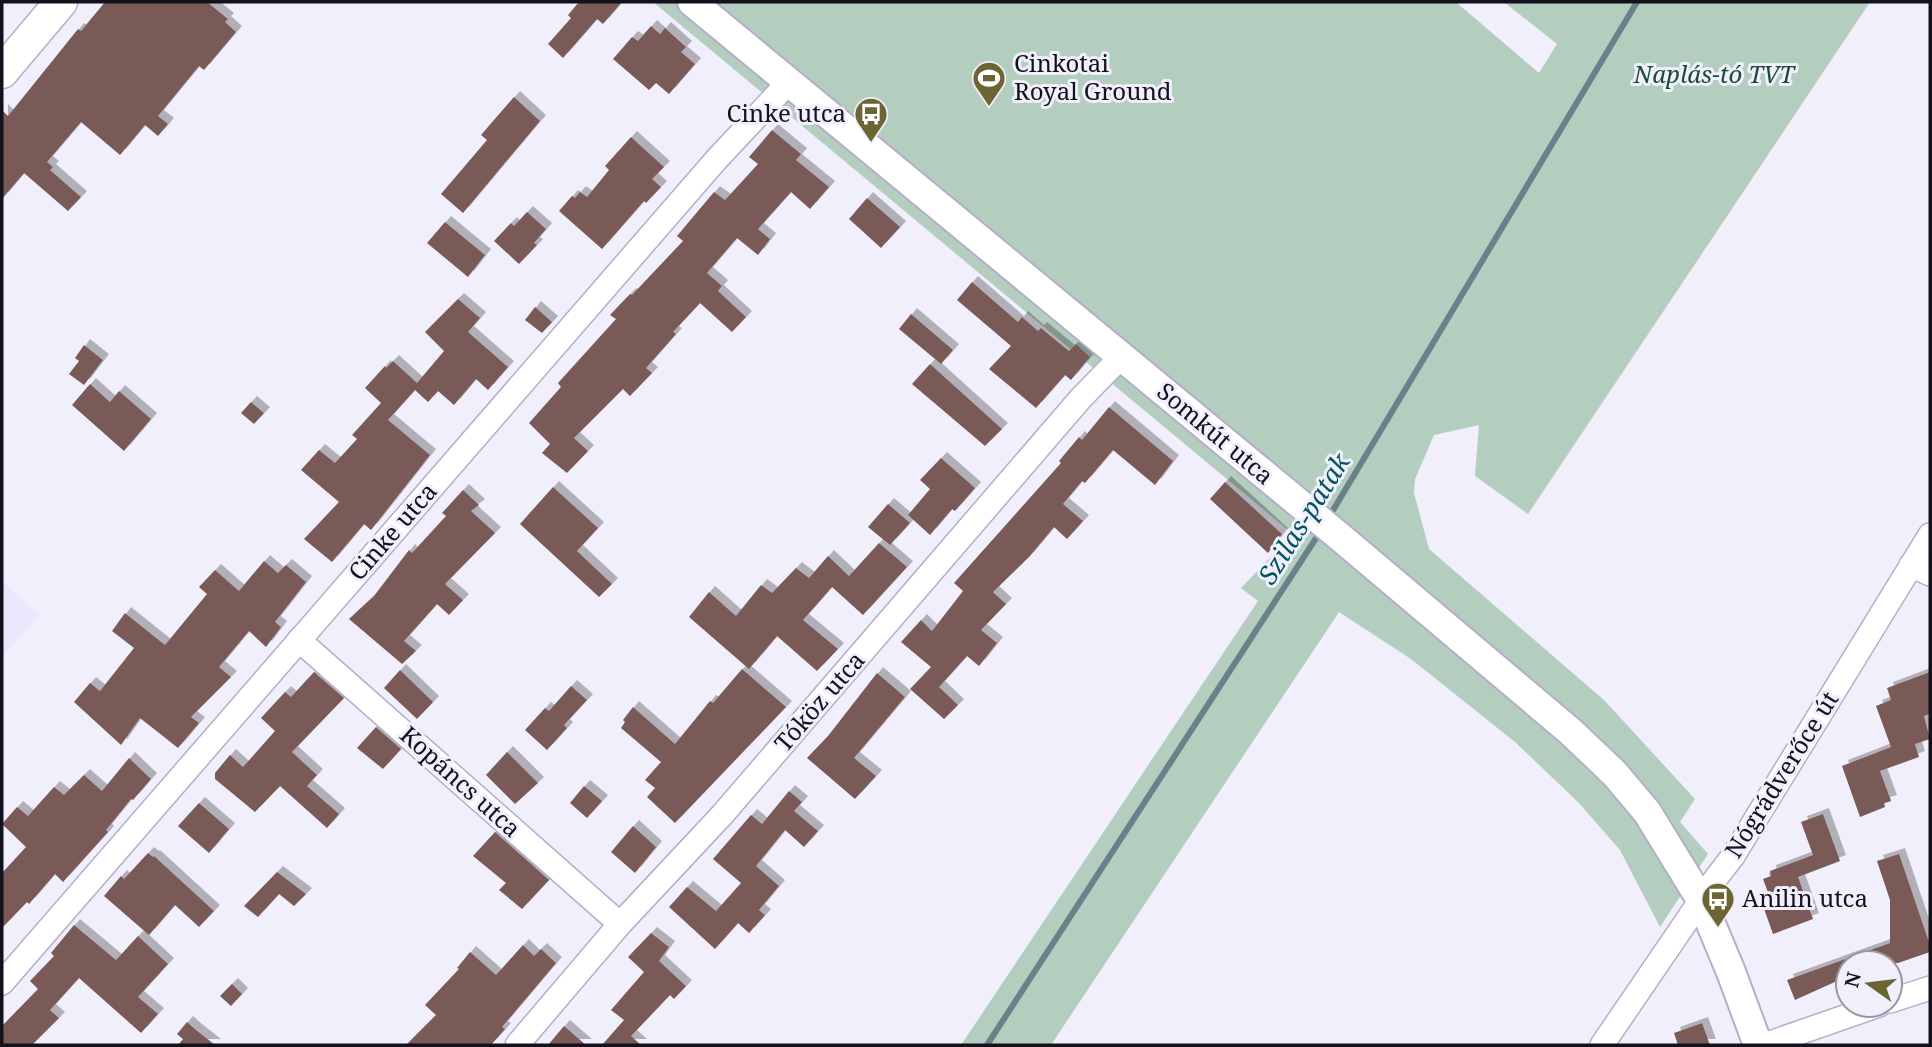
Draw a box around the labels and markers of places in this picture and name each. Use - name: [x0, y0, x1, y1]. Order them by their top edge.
- place label: Cinkotai Royal Ground: [1014, 46, 1172, 107]
- sports icon: Cinkotai Royal Ground: [970, 59, 1008, 108]
- bus stop icon: Cinke utca: [852, 95, 890, 144]
- place label: Cinke utca: [726, 96, 846, 129]
- bus stop icon: Anilin utca: [1699, 880, 1737, 929]
- place label: Anilin utca: [1742, 881, 1868, 914]

